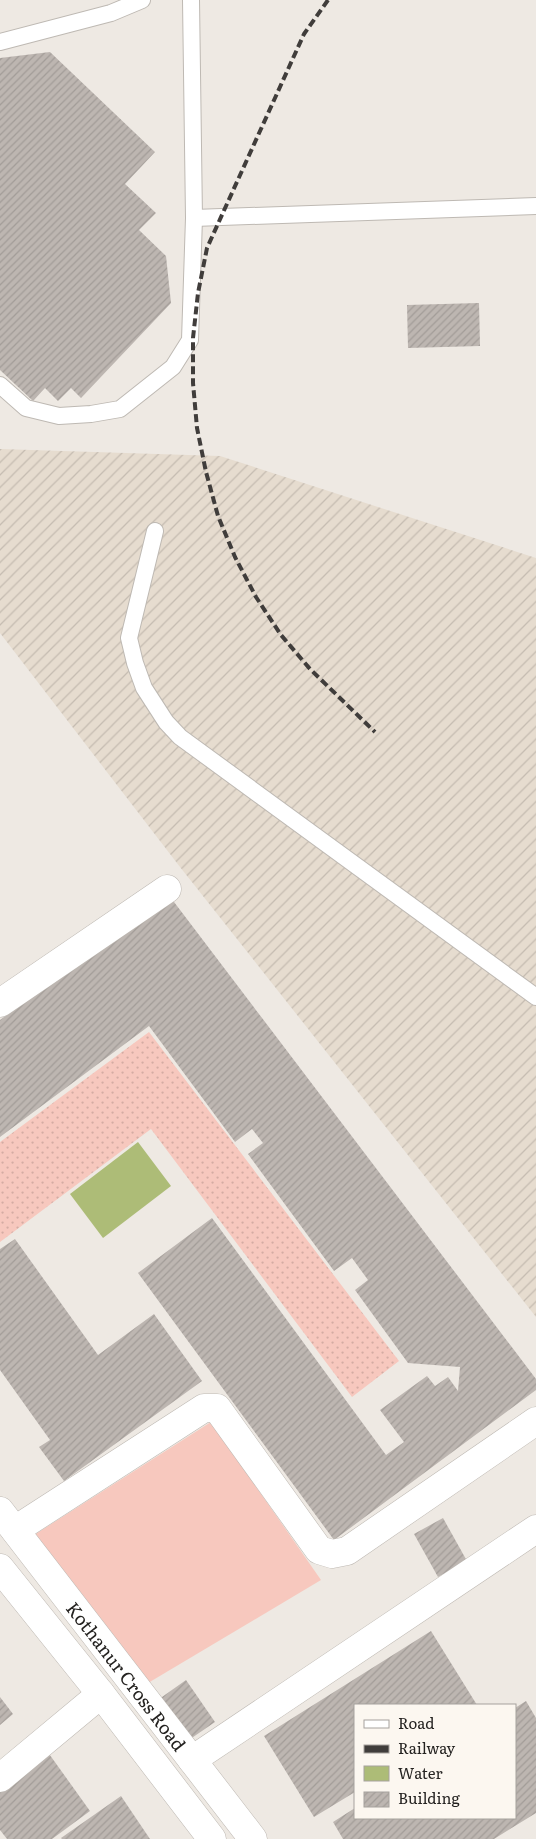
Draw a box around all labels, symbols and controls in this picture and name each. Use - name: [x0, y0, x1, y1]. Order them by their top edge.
- street label: Kothanur Cross Road: [61, 1595, 193, 1756]
- legend: [354, 1704, 516, 1819]
- text: Road: [398, 1711, 434, 1734]
- text: Railway: [398, 1736, 456, 1759]
- text: Water: [398, 1761, 443, 1784]
- text: Building: [398, 1786, 460, 1809]

